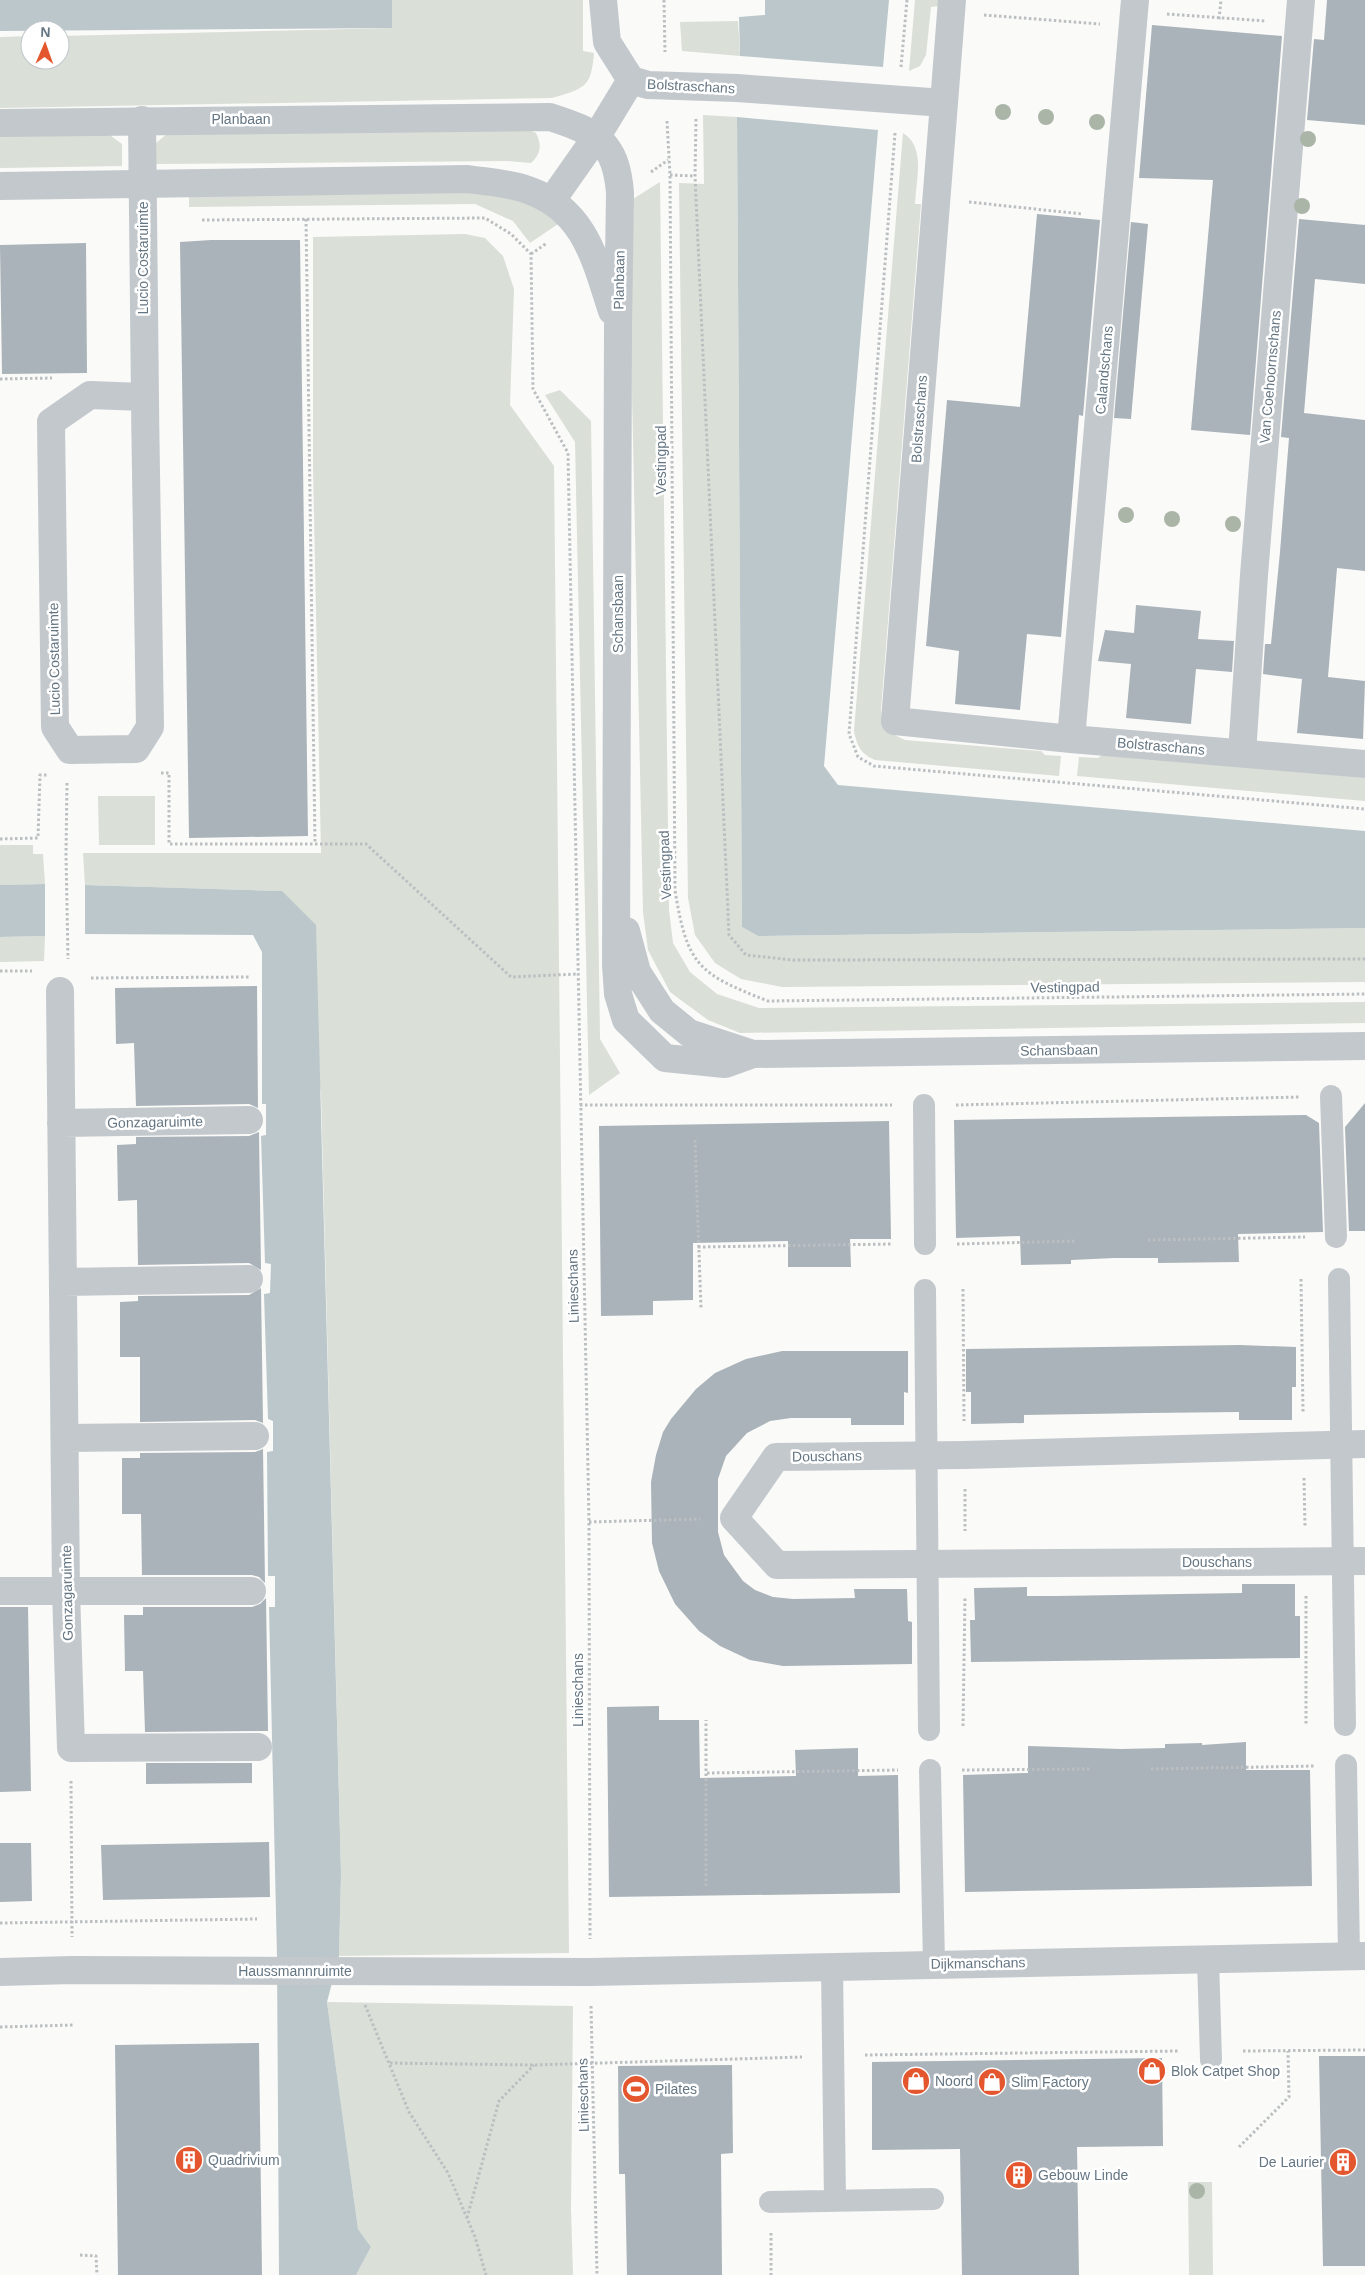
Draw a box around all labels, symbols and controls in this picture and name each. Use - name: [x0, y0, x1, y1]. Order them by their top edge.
- north arrow: [20, 20, 70, 70]
- text: N: [40, 24, 51, 40]
- street label: Bolstraschans: [647, 76, 735, 96]
- street label: Planbaan: [211, 111, 271, 127]
- street label: Lucio Costaruimte: [135, 201, 151, 314]
- street label: Planbaan: [610, 250, 628, 310]
- street label: Van Coehoornschans: [1256, 310, 1284, 444]
- street label: Calandschans: [1092, 325, 1116, 415]
- street label: Bolstraschans: [908, 375, 930, 463]
- street label: Vestingpad: [653, 425, 669, 495]
- street label: Schansbaan: [610, 575, 626, 653]
- street label: Lucio Costaruimte: [45, 602, 63, 716]
- street label: Bolstraschans: [1117, 734, 1205, 758]
- street label: Vestingpad: [656, 830, 674, 900]
- street label: Vestingpad: [1030, 978, 1100, 996]
- street label: Schansbaan: [1020, 1041, 1098, 1059]
- street label: Gonzagaruimte: [107, 1113, 203, 1131]
- street label: Linieschans: [564, 1249, 582, 1323]
- street label: Douschans: [792, 1447, 862, 1465]
- street label: Gonzagaruimte: [58, 1545, 76, 1641]
- street label: Douschans: [1182, 1554, 1252, 1570]
- street label: Linieschans: [570, 1653, 586, 1727]
- street label: Dijkmanschans: [930, 1954, 1026, 1972]
- street label: Haussmannruimte: [238, 1963, 352, 1979]
- shop icon: Blok Catpet Shop: [1137, 2056, 1167, 2086]
- street label: Linieschans: [574, 2058, 592, 2132]
- place label: Blok Catpet Shop: [1171, 2063, 1280, 2079]
- shop icon: Noord: [901, 2066, 931, 2096]
- shop icon: Slim Factory: [977, 2067, 1007, 2097]
- place label: Noord: [935, 2073, 973, 2089]
- sports icon: Pilates: [621, 2074, 651, 2104]
- place label: Slim Factory: [1011, 2074, 1089, 2090]
- place label: Pilates: [655, 2081, 697, 2097]
- building icon: Quadrivium: [174, 2145, 204, 2175]
- building icon: De Laurier: [1328, 2147, 1358, 2177]
- place label: Quadrivium: [208, 2152, 280, 2168]
- place label: De Laurier: [1259, 2154, 1324, 2170]
- building icon: Gebouw Linde: [1004, 2160, 1034, 2190]
- place label: Gebouw Linde: [1038, 2167, 1129, 2183]

